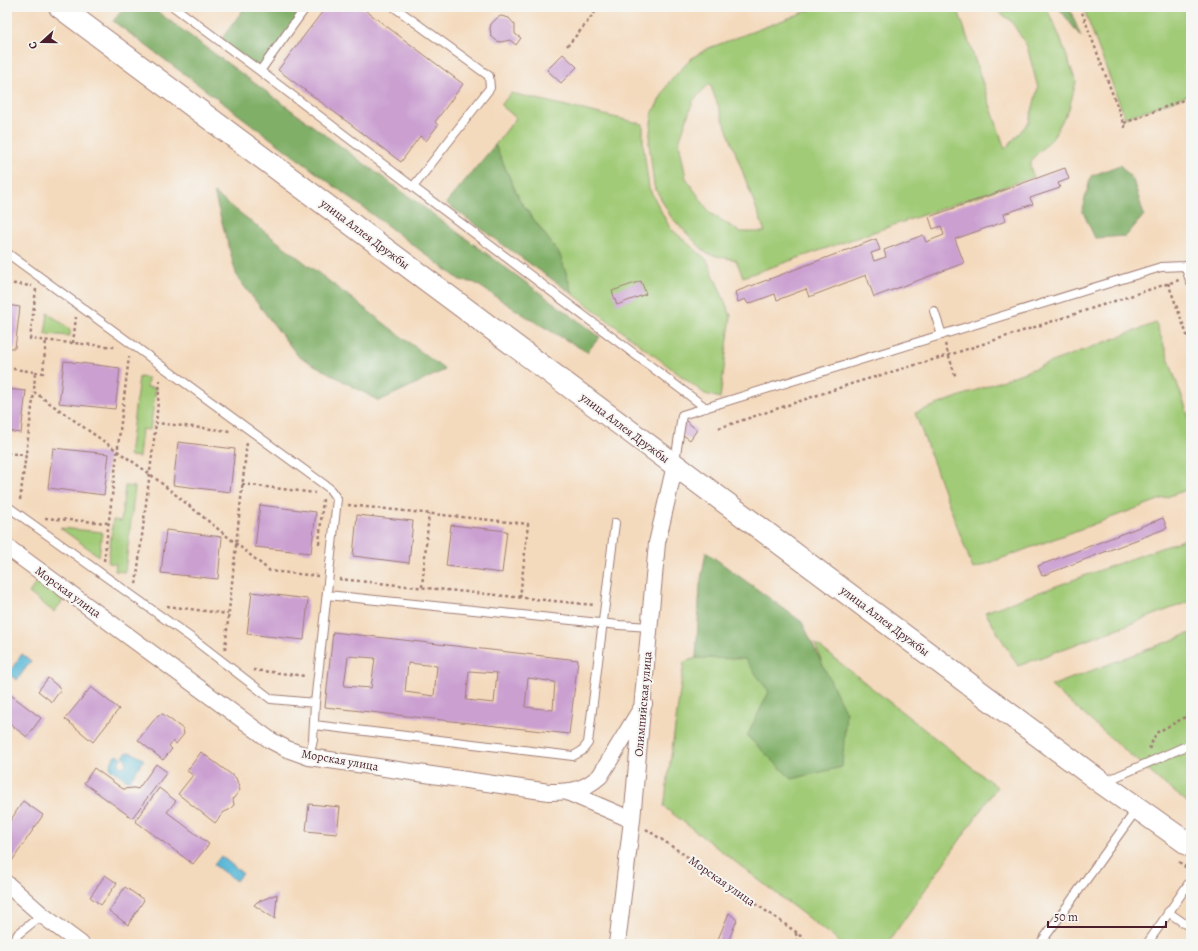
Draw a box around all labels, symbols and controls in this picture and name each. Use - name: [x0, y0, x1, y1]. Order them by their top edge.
- north arrow: [22, 22, 62, 62]
- text: С: [25, 39, 41, 51]
- street label: улица Аллея Дружбы: [316, 195, 413, 273]
- street label: улица Аллея Дружбы: [576, 389, 673, 467]
- street label: Морская улица: [32, 563, 105, 622]
- street label: улица Аллея Дружбы: [836, 582, 933, 660]
- street label: Олимпийская улица: [630, 650, 656, 757]
- street label: Морская улица: [300, 745, 380, 775]
- street label: Морская улица: [686, 852, 759, 910]
- scale bar: [1048, 903, 1166, 929]
- text: 50 m: [1054, 909, 1078, 925]

